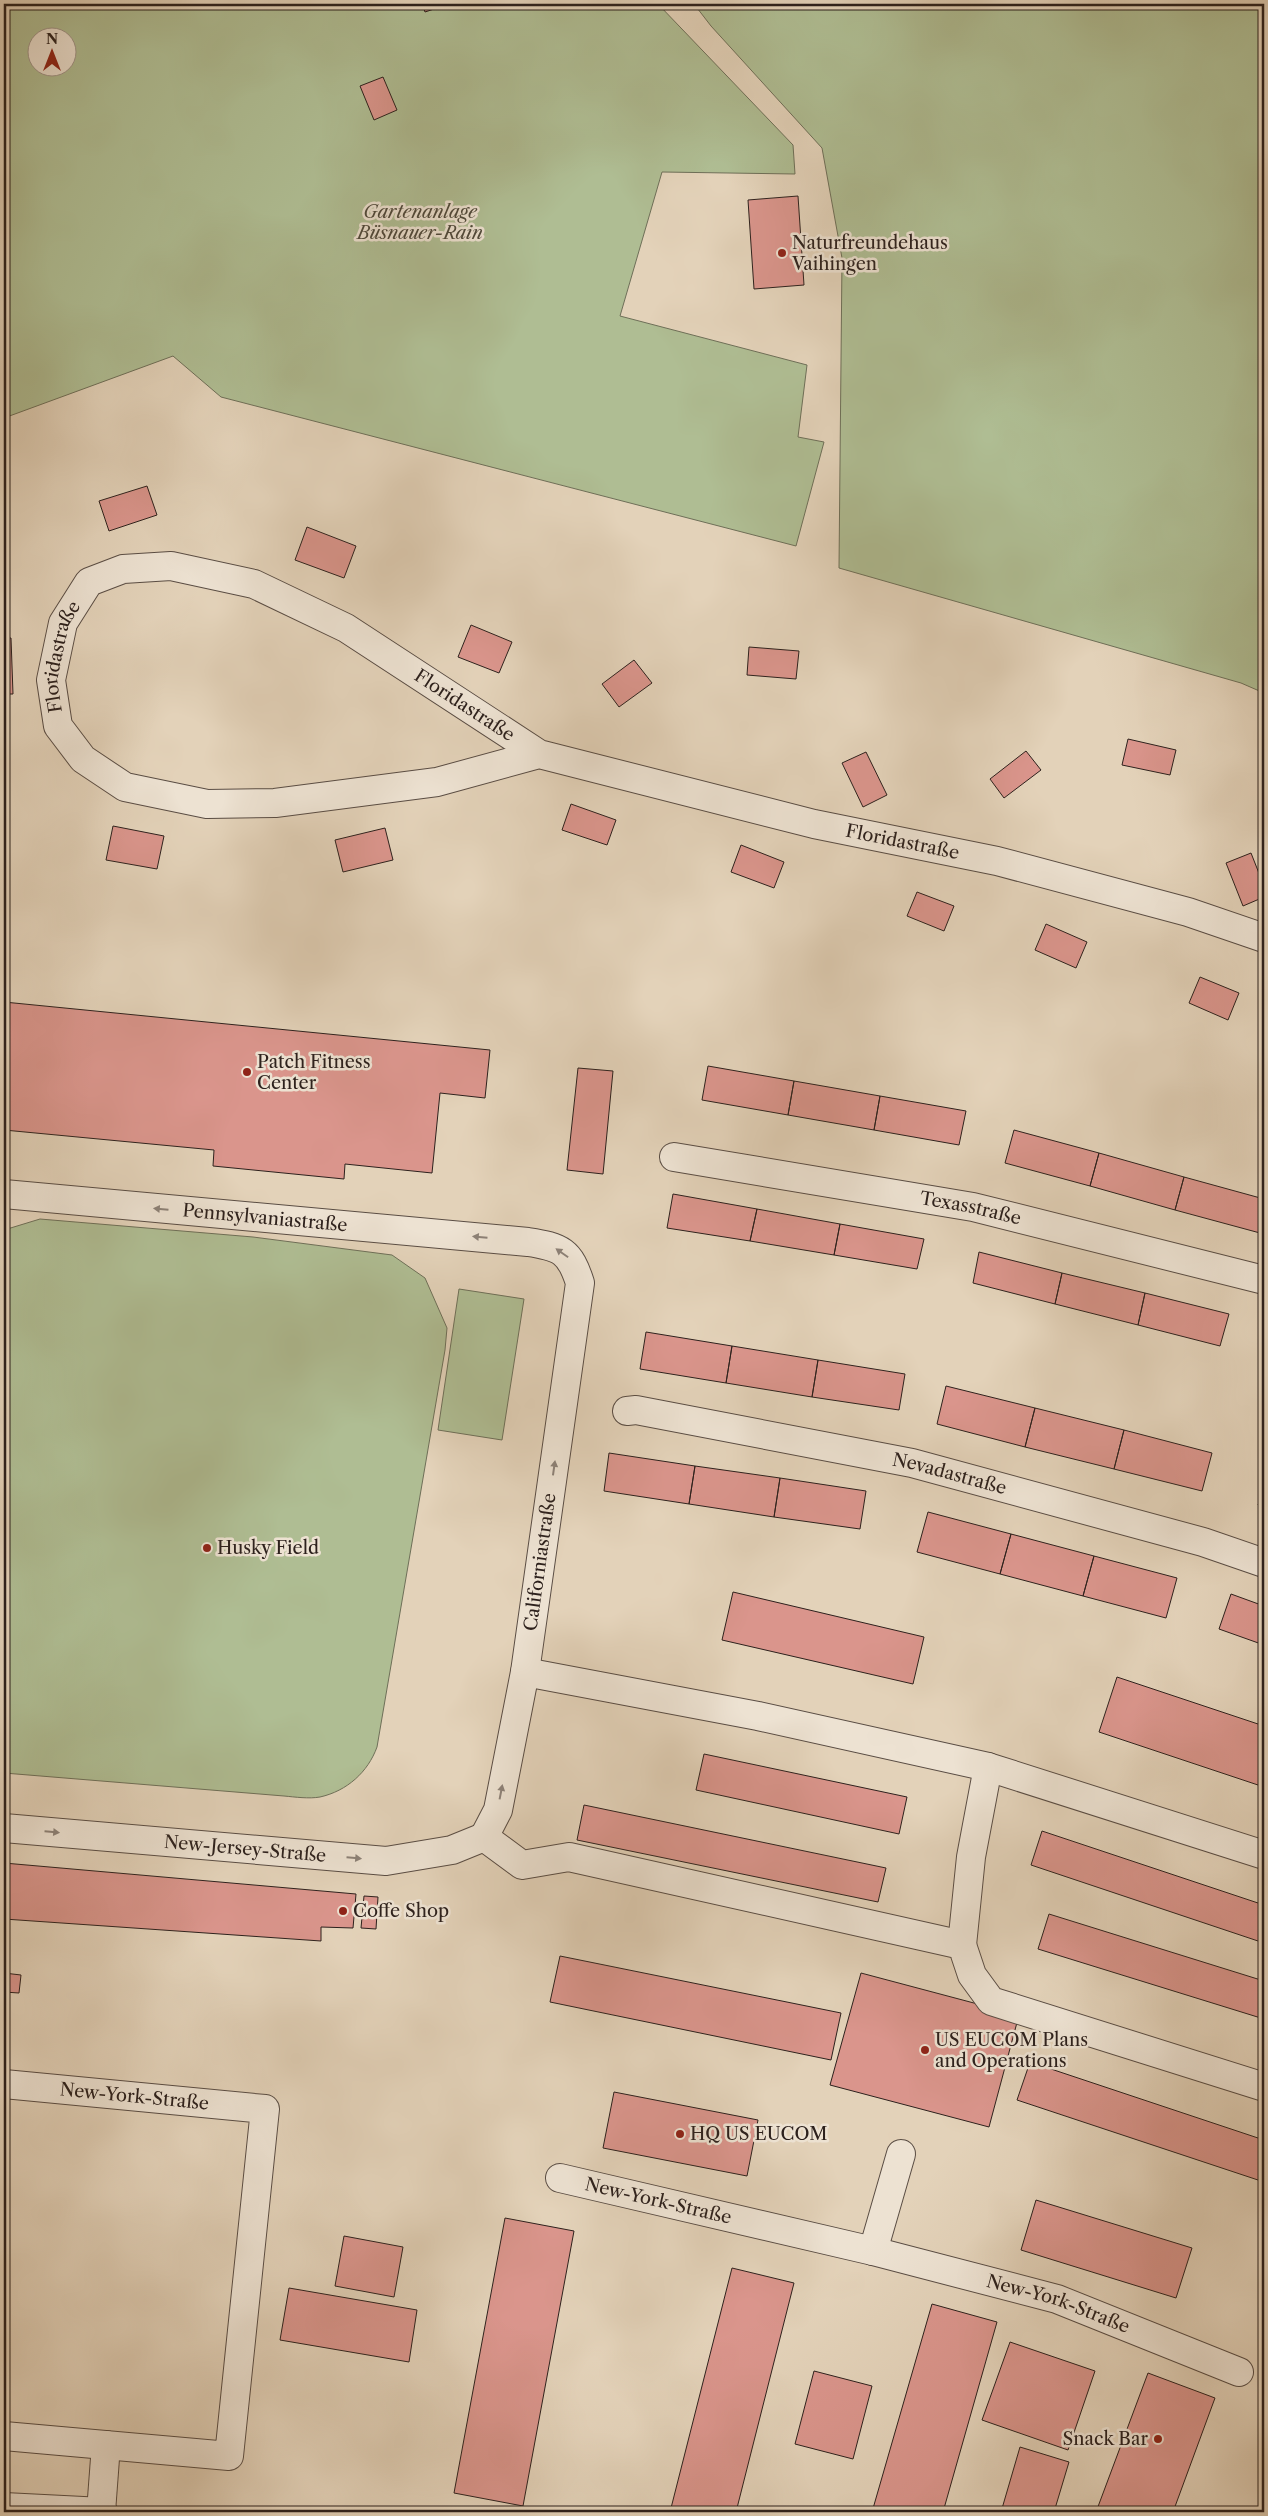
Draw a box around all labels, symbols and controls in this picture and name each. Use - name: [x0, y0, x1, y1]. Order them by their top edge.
- north arrow: [28, 28, 78, 78]
- text: N: [46, 30, 58, 48]
- park label: Gartenanlage Büsnauer-Rain: [355, 201, 483, 244]
- place label: Naturfreundehaus Vaihingen: [791, 232, 948, 275]
- marker: Naturfreundehaus Vaihingen: [776, 247, 788, 259]
- street label: Floridastraße: [40, 597, 85, 714]
- street label: Floridastraße: [410, 665, 519, 746]
- street label: Floridastraße: [844, 820, 961, 864]
- place label: Patch Fitness Center: [257, 1051, 371, 1094]
- marker: Patch Fitness Center: [241, 1066, 253, 1078]
- street label: Texasstraße: [918, 1187, 1023, 1230]
- street label: Pennsylvaniastraße: [181, 1199, 348, 1236]
- one-way arrow: [153, 1205, 169, 1213]
- one-way arrow: [471, 1233, 487, 1241]
- one-way arrow: [555, 1248, 569, 1258]
- street label: Nevadastraße: [891, 1448, 1009, 1499]
- one-way arrow: [550, 1459, 558, 1475]
- street label: Californiastraße: [519, 1492, 561, 1632]
- place label: Husky Field: [217, 1537, 319, 1559]
- marker: Husky Field: [201, 1542, 213, 1554]
- one-way arrow: [497, 1784, 505, 1800]
- one-way arrow: [45, 1828, 61, 1836]
- street label: New-Jersey-Straße: [163, 1831, 327, 1867]
- one-way arrow: [346, 1854, 362, 1862]
- place label: Coffe Shop: [353, 1900, 449, 1922]
- marker: Coffe Shop: [337, 1905, 349, 1917]
- place label: US EUCOM Plans and Operations: [935, 2029, 1088, 2072]
- marker: US EUCOM Plans and Operations: [919, 2044, 931, 2056]
- street label: New-York-Straße: [59, 2078, 210, 2115]
- place label: HQ US EUCOM: [690, 2123, 827, 2145]
- marker: HQ US EUCOM: [674, 2128, 686, 2140]
- street label: New-York-Straße: [583, 2173, 734, 2229]
- street label: New-York-Straße: [984, 2270, 1133, 2338]
- place label: Snack Bar: [1063, 2428, 1148, 2450]
- marker: Snack Bar: [1152, 2433, 1164, 2445]

